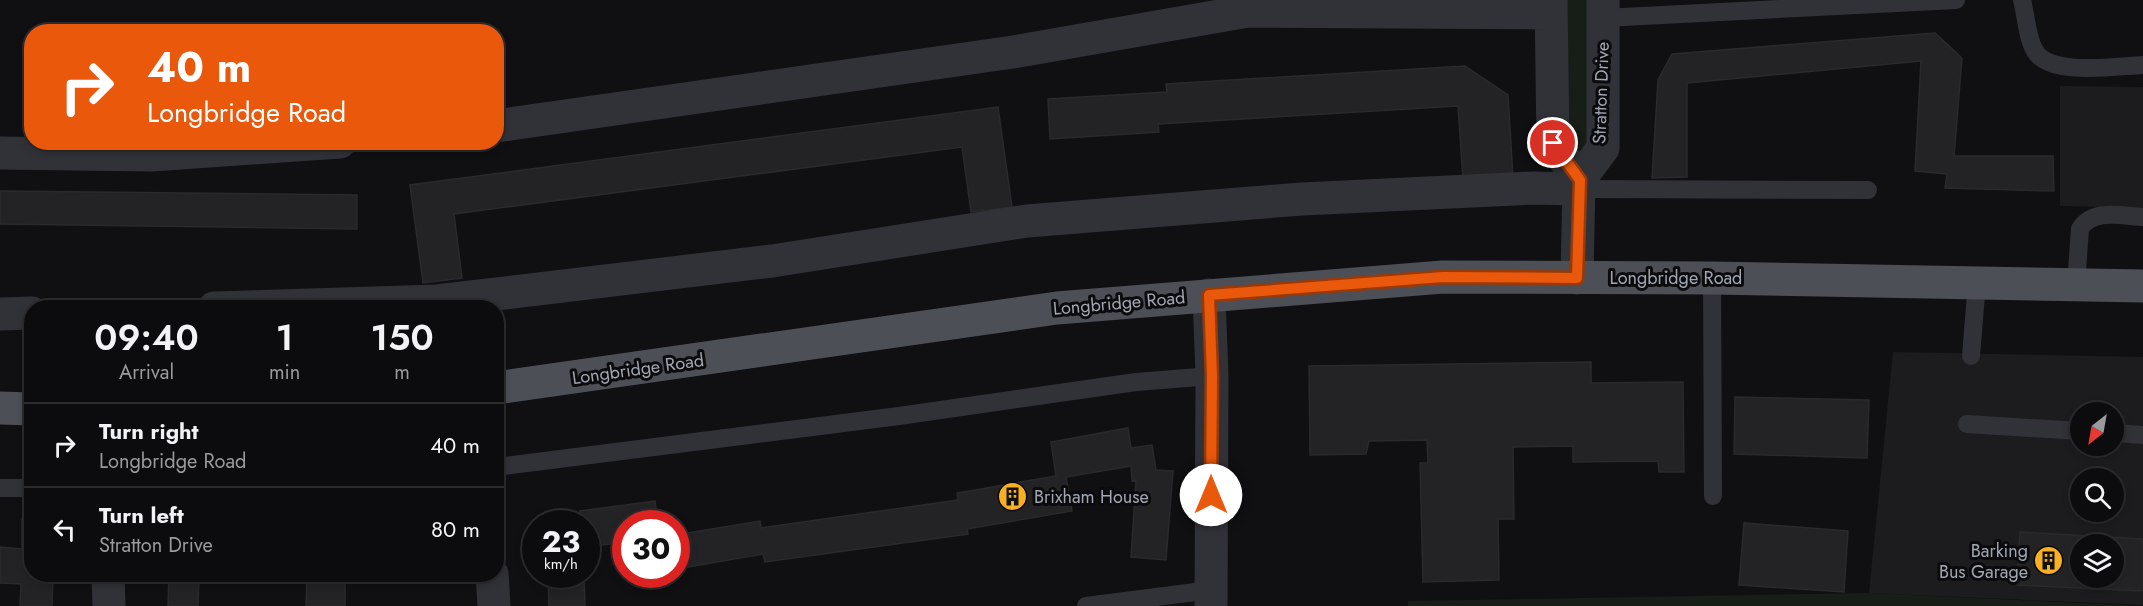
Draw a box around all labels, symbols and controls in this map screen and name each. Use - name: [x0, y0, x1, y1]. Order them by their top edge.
- text: 40 m: [147, 37, 251, 98]
- street label: Stratton Drive: [1586, 41, 1616, 145]
- icon: right: [48, 48, 126, 126]
- text: Longbridge Road: [147, 93, 346, 132]
- pin: [1527, 117, 1578, 168]
- icon: arrive: [1536, 126, 1569, 159]
- street label: Longbridge Road: [1610, 265, 1742, 291]
- street label: Longbridge Road: [1052, 284, 1186, 322]
- text: 09:40: [94, 311, 199, 363]
- text: 1: [276, 311, 294, 363]
- text: 150: [371, 311, 434, 363]
- street label: Longbridge Road: [570, 347, 706, 391]
- text: Arrival: [119, 358, 174, 387]
- text: min: [269, 358, 300, 387]
- text: m: [394, 358, 410, 387]
- north arrow: [2070, 402, 2124, 456]
- map controls: [2070, 402, 2124, 588]
- text: Turn right: [99, 415, 199, 447]
- icon: right: [48, 429, 81, 462]
- text: 40 m: [430, 429, 480, 461]
- text: Longbridge Road: [99, 447, 247, 476]
- position arrow: [1179, 463, 1243, 527]
- button: search: [2070, 468, 2124, 522]
- building icon: Brixham House: [997, 481, 1029, 513]
- place label: Brixham House: [1034, 484, 1149, 510]
- text: Turn left: [99, 499, 184, 531]
- speed limit sign: 30: [612, 510, 690, 588]
- icon: left: [48, 513, 81, 546]
- text: 80 m: [431, 513, 480, 545]
- text: 23: [542, 520, 580, 563]
- text: Stratton Drive: [99, 531, 213, 560]
- button: layers: [2070, 534, 2124, 588]
- place label: Barking Bus Garage: [1939, 538, 2028, 585]
- building icon: Barking Bus Garage: [2033, 545, 2065, 577]
- text: km/h: [544, 553, 578, 575]

